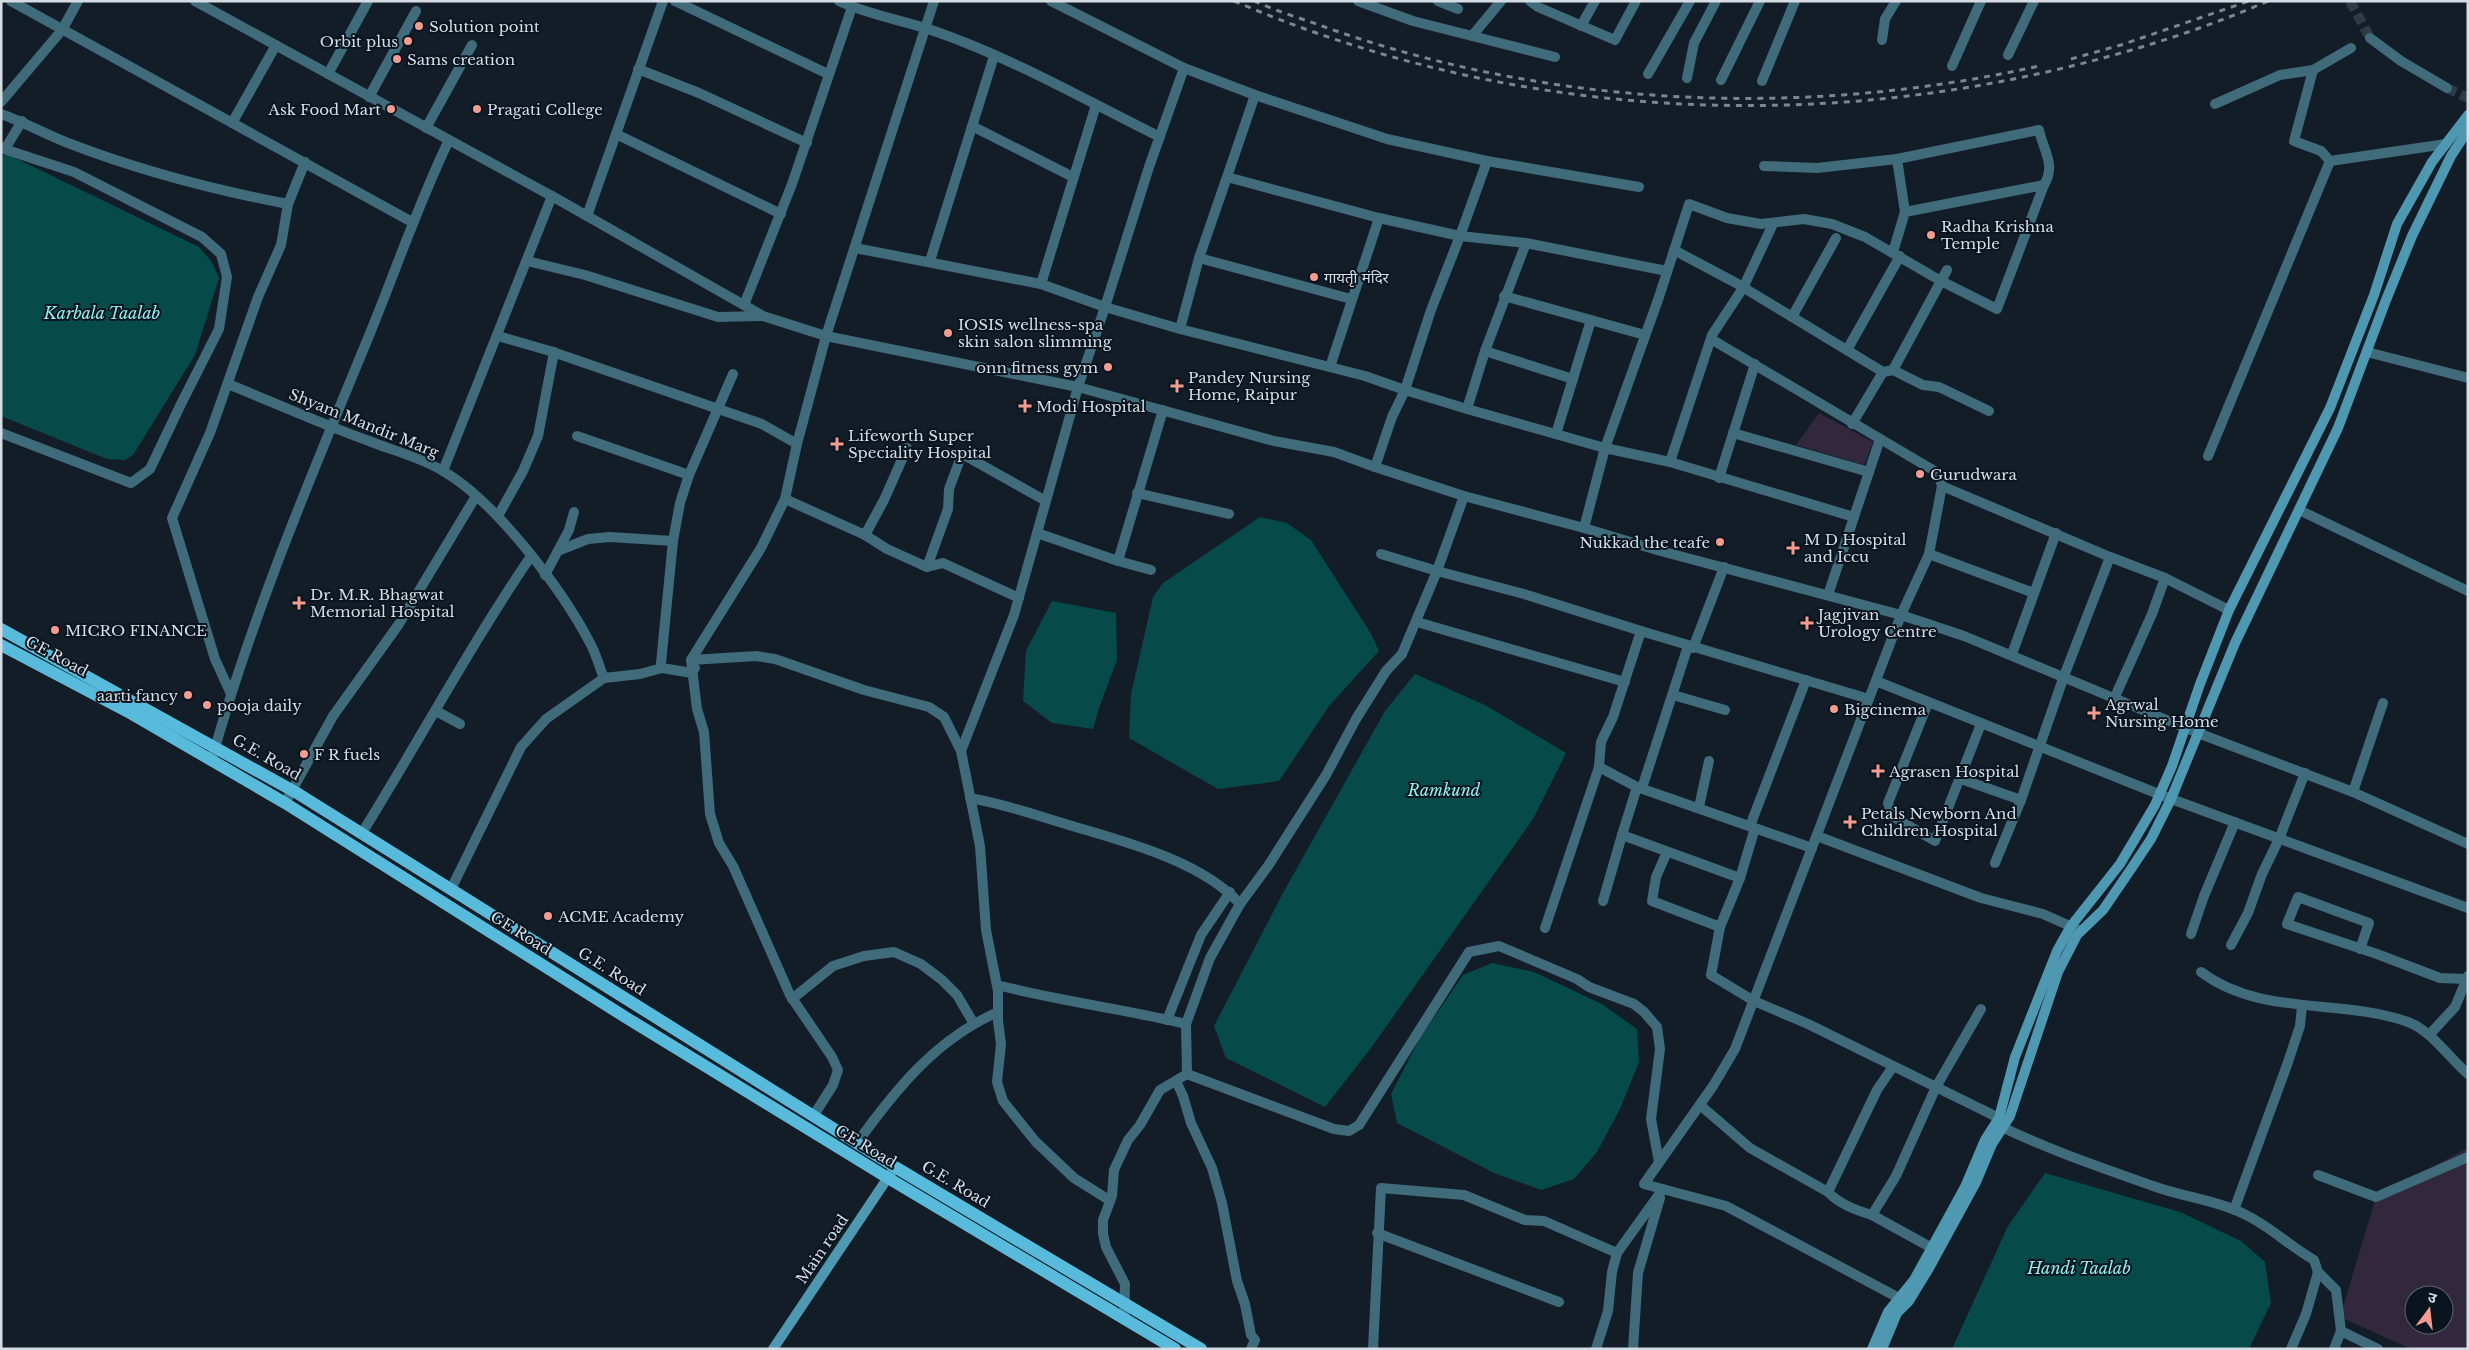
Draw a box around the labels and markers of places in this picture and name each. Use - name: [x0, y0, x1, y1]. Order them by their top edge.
- place label: Solution point: [429, 17, 540, 36]
- marker: Solution point: [413, 20, 425, 32]
- place label: Orbit plus: [320, 32, 398, 51]
- marker: Orbit plus: [402, 35, 414, 47]
- place label: Sams creation: [407, 50, 515, 69]
- marker: Sams creation: [391, 53, 403, 65]
- place label: Ask Food Mart: [267, 100, 381, 119]
- place label: Pragati College: [487, 100, 603, 119]
- marker: Ask Food Mart: [385, 103, 397, 115]
- marker: Pragati College: [471, 103, 483, 115]
- place label: Radha Krishna Temple: [1941, 217, 2054, 253]
- marker: Radha Krishna Temple: [1925, 229, 1937, 241]
- place label: गायतृी मंदिर: [1324, 268, 1390, 288]
- marker: गायतृी मंदिर: [1308, 271, 1320, 283]
- place label: IOSIS wellness-spa skin salon slimming: [958, 315, 1113, 351]
- marker: IOSIS wellness-spa skin salon slimming: [942, 327, 954, 339]
- place label: onn fitness gym: [976, 358, 1098, 377]
- marker: onn fitness gym: [1102, 361, 1114, 373]
- place label: Pandey Nursing Home, Raipur: [1188, 368, 1311, 404]
- marker: Pandey Nursing Home, Raipur: [1170, 379, 1184, 393]
- place label: Modi Hospital: [1036, 397, 1146, 416]
- marker: Modi Hospital: [1018, 399, 1032, 413]
- place label: Lifeworth Super Speciality Hospital: [848, 426, 991, 462]
- marker: Lifeworth Super Speciality Hospital: [830, 437, 844, 451]
- place label: Gurudwara: [1930, 465, 2017, 484]
- marker: Gurudwara: [1914, 468, 1926, 480]
- place label: M D Hospital and Iccu: [1804, 530, 1907, 566]
- place label: Nukkad the teafe: [1579, 533, 1710, 552]
- marker: Nukkad the teafe: [1714, 536, 1726, 548]
- marker: M D Hospital and Iccu: [1786, 541, 1800, 555]
- place label: Dr. M.R. Bhagwat Memorial Hospital: [310, 585, 455, 621]
- marker: Dr. M.R. Bhagwat Memorial Hospital: [292, 596, 306, 610]
- place label: Jagjivan Urology Centre: [1816, 605, 1937, 641]
- marker: Jagjivan Urology Centre: [1800, 616, 1814, 630]
- place label: MICRO FINANCE: [65, 621, 207, 640]
- marker: MICRO FINANCE: [49, 624, 61, 636]
- place label: aarti fancy: [97, 686, 178, 705]
- marker: aarti fancy: [182, 689, 194, 701]
- place label: Agrwal Nursing Home: [2104, 695, 2219, 731]
- place label: pooja daily: [217, 696, 302, 715]
- marker: pooja daily: [201, 699, 213, 711]
- place label: Bigcinema: [1844, 700, 1927, 719]
- marker: Bigcinema: [1828, 703, 1840, 715]
- marker: Agrwal Nursing Home: [2087, 706, 2101, 720]
- place label: F R fuels: [314, 745, 380, 764]
- marker: F R fuels: [298, 748, 310, 760]
- place label: Agrasen Hospital: [1888, 762, 2019, 781]
- marker: Agrasen Hospital: [1871, 764, 1885, 778]
- place label: Petals Newborn And Children Hospital: [1861, 804, 2017, 840]
- marker: Petals Newborn And Children Hospital: [1843, 815, 1857, 829]
- place label: ACME Academy: [557, 907, 684, 926]
- marker: ACME Academy: [542, 910, 554, 922]

